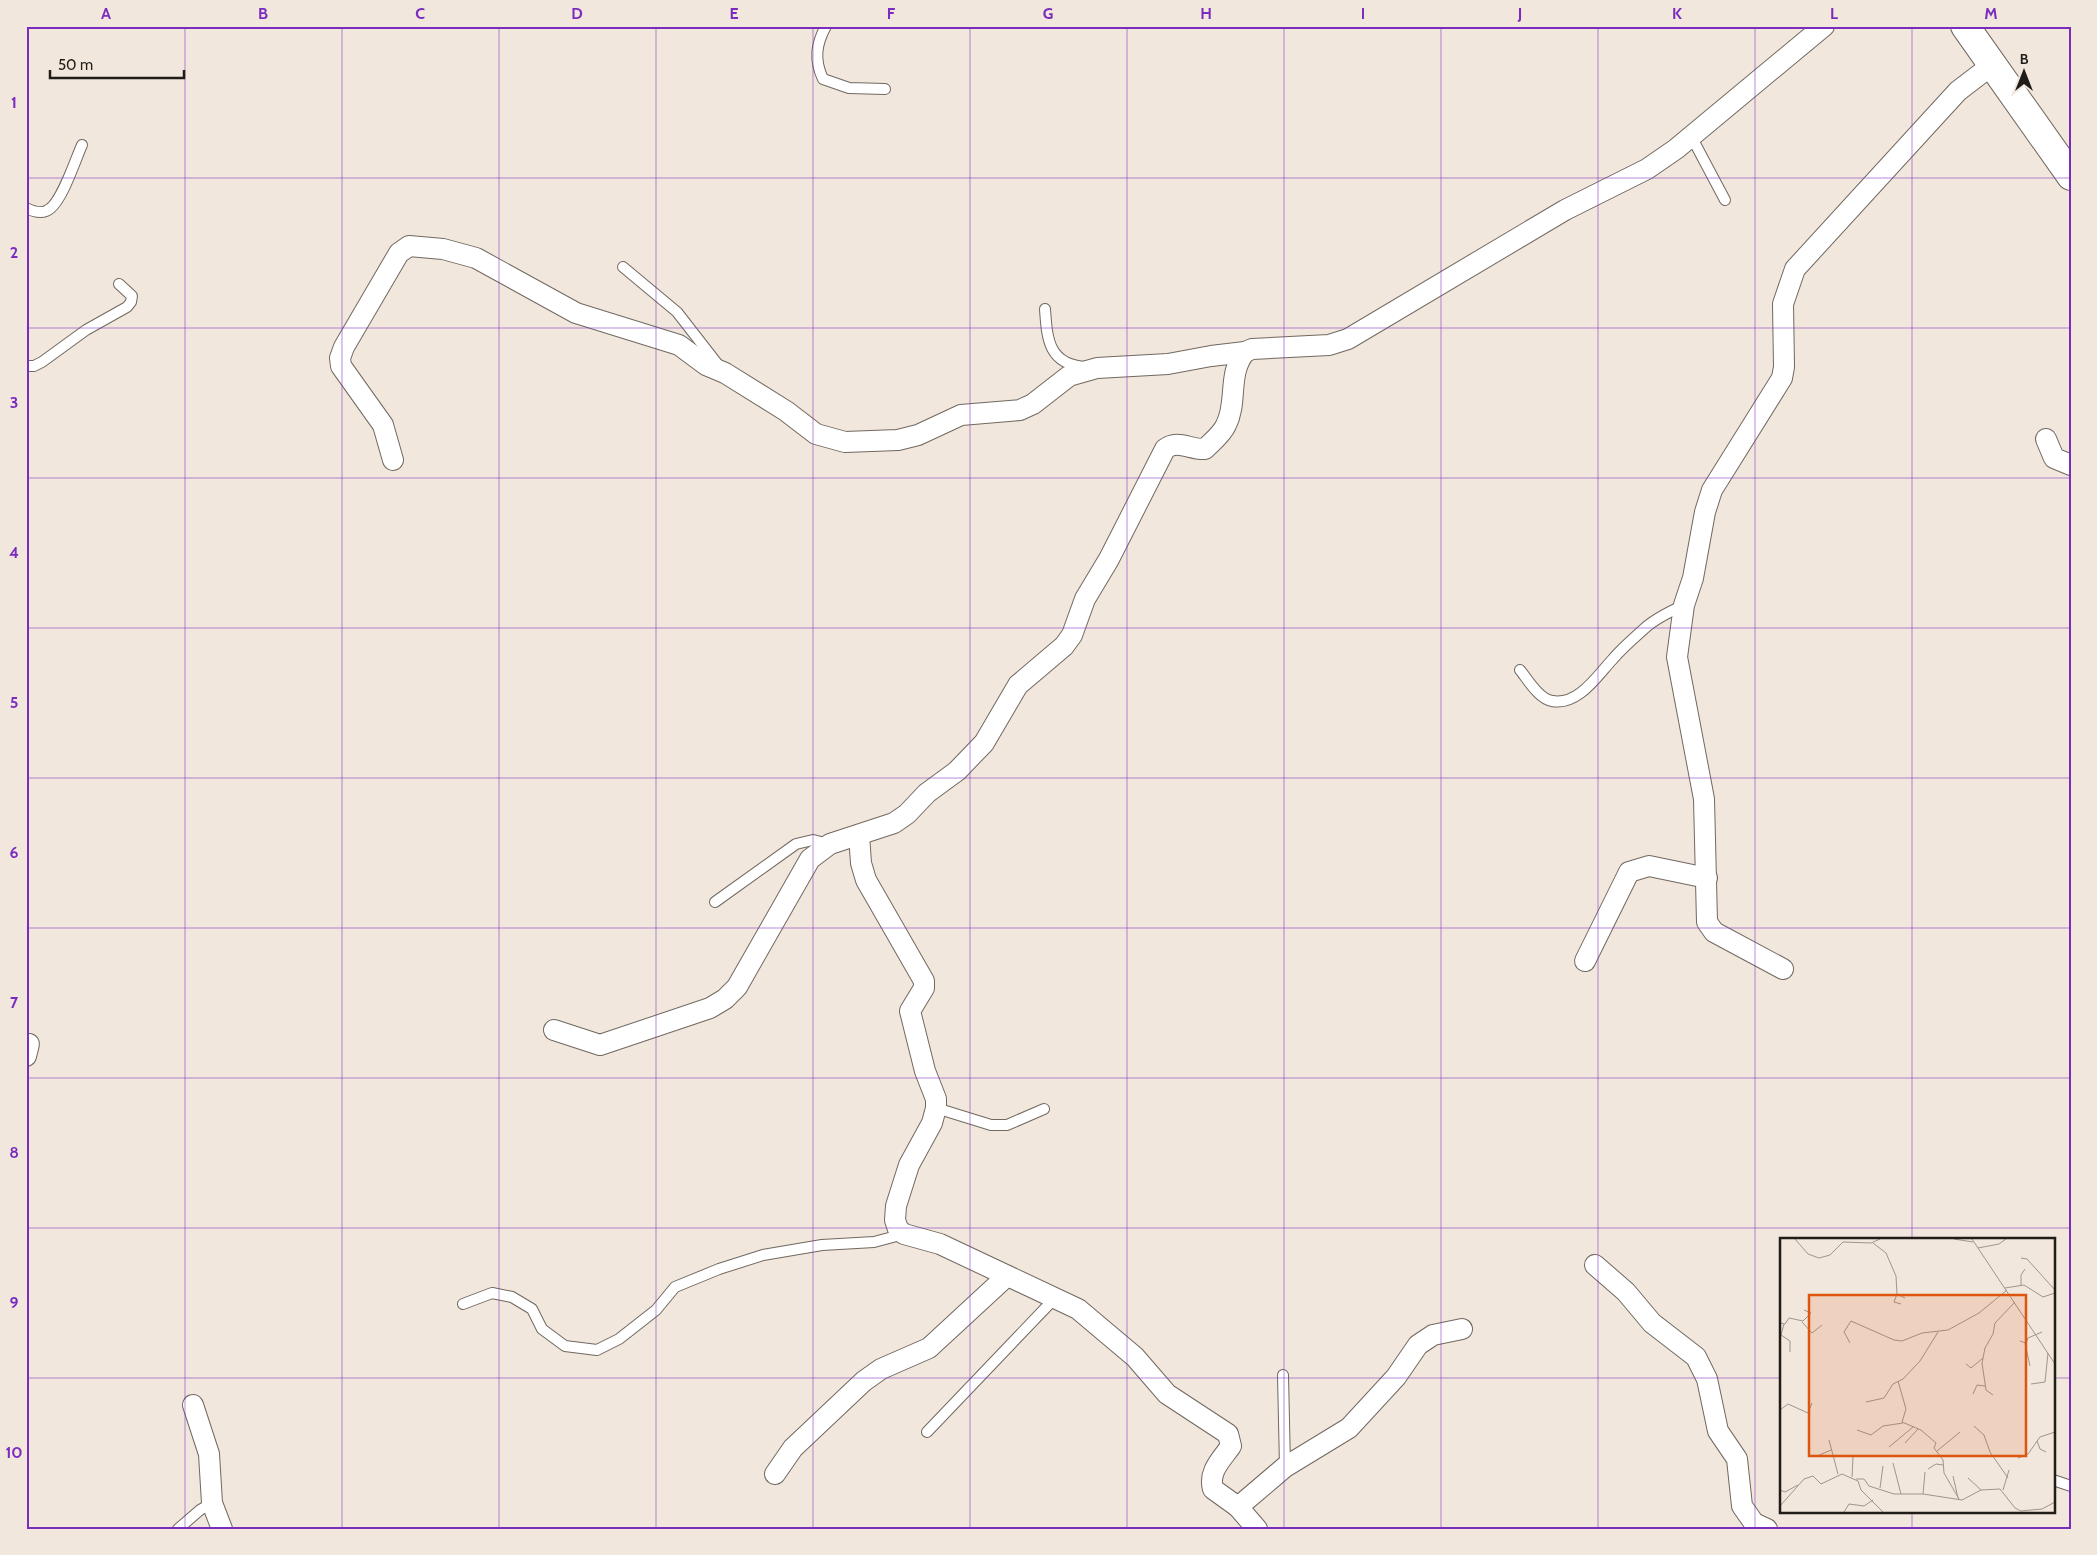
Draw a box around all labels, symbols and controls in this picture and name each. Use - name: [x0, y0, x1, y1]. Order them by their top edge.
- text: A: [101, 4, 111, 23]
- text: B: [258, 4, 268, 23]
- text: C: [415, 4, 425, 23]
- text: D: [571, 4, 583, 23]
- text: E: [729, 4, 739, 23]
- text: F: [887, 4, 896, 23]
- text: G: [1043, 4, 1053, 23]
- text: H: [1200, 4, 1212, 23]
- text: I: [1361, 4, 1365, 23]
- text: J: [1517, 4, 1522, 23]
- text: K: [1672, 4, 1682, 23]
- text: L: [1830, 4, 1838, 23]
- text: M: [1984, 4, 1998, 23]
- scale bar: [50, 48, 184, 80]
- north arrow: [2000, 48, 2050, 98]
- text: B: [2020, 50, 2029, 68]
- text: 50 m: [58, 56, 93, 74]
- text: 1: [11, 93, 17, 112]
- text: 2: [10, 243, 18, 262]
- text: 3: [10, 393, 18, 412]
- text: 4: [9, 543, 19, 562]
- text: 5: [10, 693, 18, 712]
- text: 6: [10, 843, 19, 862]
- text: 7: [10, 993, 19, 1012]
- text: 8: [9, 1143, 19, 1162]
- inset map: [1780, 1238, 2054, 1512]
- text: 9: [10, 1293, 19, 1312]
- text: 10: [5, 1443, 23, 1462]

